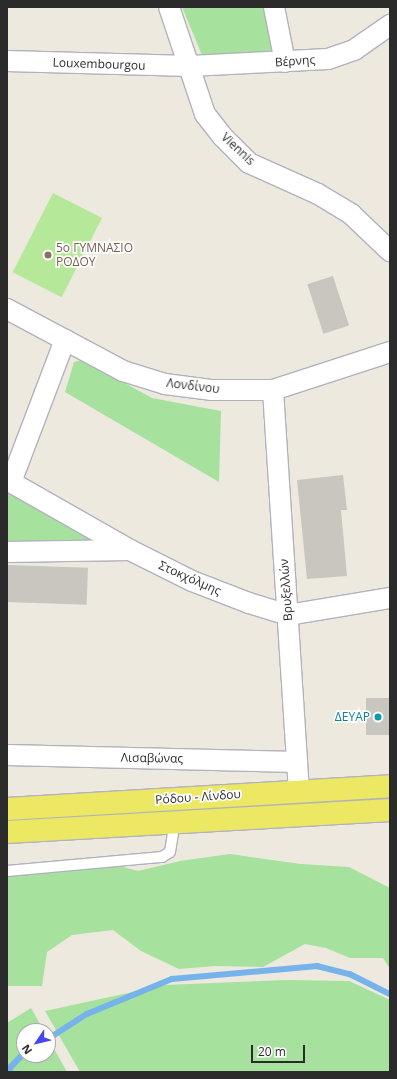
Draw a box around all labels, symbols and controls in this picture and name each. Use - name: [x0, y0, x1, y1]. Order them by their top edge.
- street label: Βέρνης: [274, 52, 316, 70]
- street label: Louxembourgou: [52, 55, 146, 73]
- street label: Viennis: [218, 130, 258, 168]
- place label: 5ο ΓΥΜΝΑΣΙΟ ΡΟΔΟΥ: [56, 241, 133, 269]
- marker: 5ο ΓΥΜΝΑΣΙΟ ΡΟΔΟΥ: [43, 250, 53, 260]
- street label: Λονδίνου: [166, 376, 220, 396]
- street label: Στοκχόλμης: [157, 558, 223, 598]
- street label: Βρυξελλών: [277, 558, 295, 622]
- place label: ΔΕΥΑΡ: [335, 710, 370, 724]
- marker: ΔΕΥΑΡ: [373, 712, 383, 722]
- street label: Λισαβώνας: [121, 750, 183, 766]
- street label: Ρόδου - Λίνδου: [155, 787, 241, 807]
- north arrow: [16, 1023, 56, 1063]
- scale bar: [253, 1037, 307, 1063]
- text: N: [18, 1042, 35, 1058]
- text: 20 m: [258, 1043, 286, 1060]

